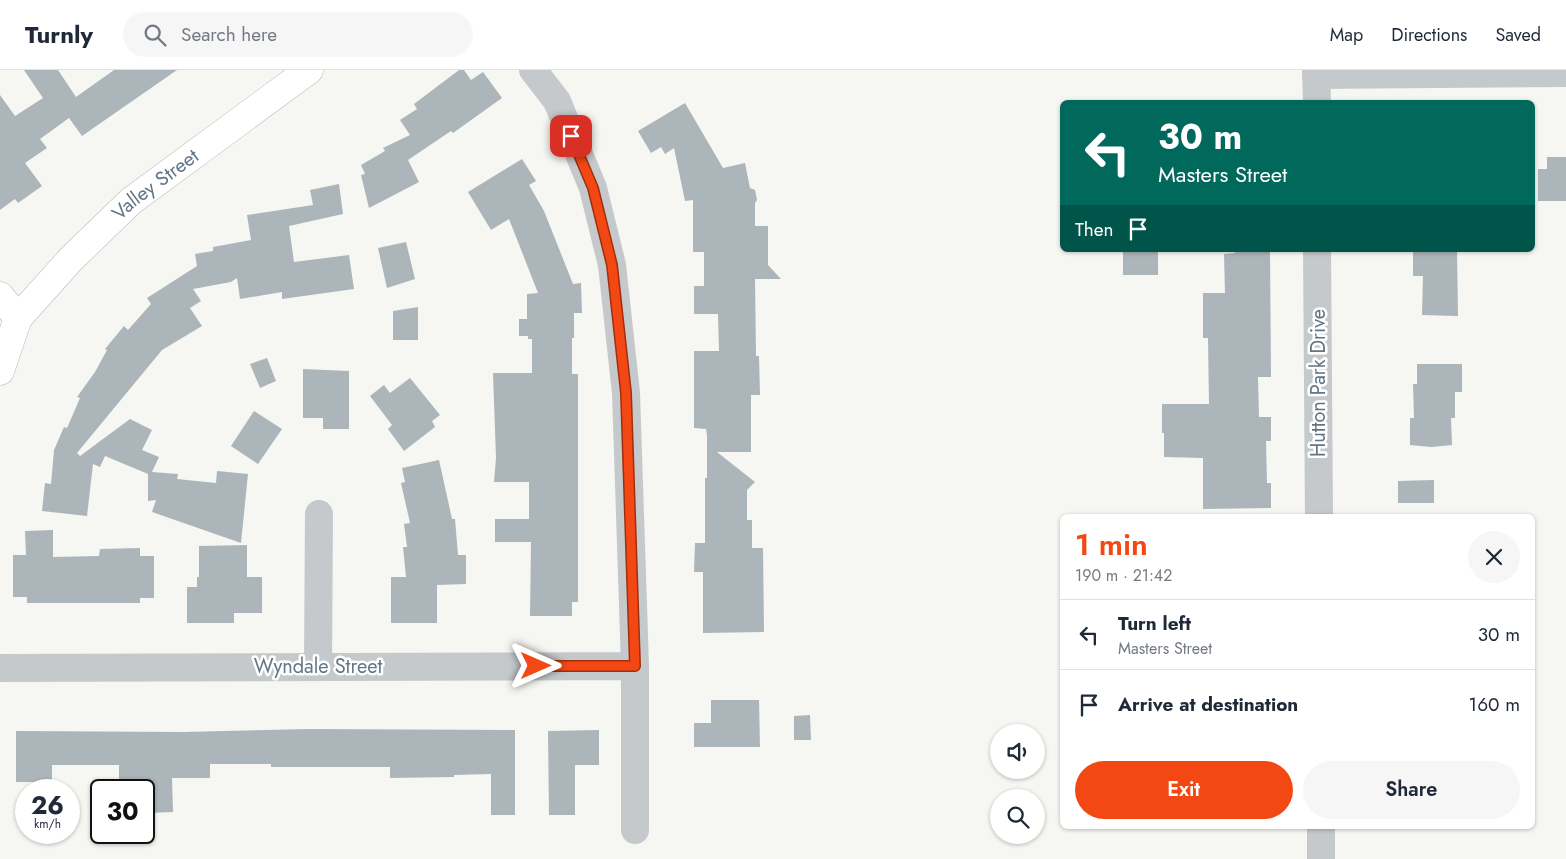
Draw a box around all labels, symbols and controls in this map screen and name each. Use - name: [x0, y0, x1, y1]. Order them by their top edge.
- search box: [123, 12, 473, 57]
- text: Turnly: [25, 17, 93, 52]
- icon: search: [141, 21, 169, 49]
- text: Search here: [181, 21, 277, 48]
- text: Map: [1330, 22, 1363, 48]
- text: Directions: [1391, 22, 1467, 48]
- text: Saved: [1495, 22, 1541, 48]
- text: 30 m: [1158, 112, 1242, 162]
- pin: [550, 115, 592, 157]
- icon: left: [1075, 120, 1140, 185]
- icon: arrive: [557, 122, 585, 150]
- street label: Valley Street: [105, 141, 205, 227]
- text: Masters Street: [1158, 158, 1287, 190]
- icon: arrive: [1124, 215, 1152, 243]
- text: Then: [1075, 216, 1114, 243]
- street label: Hutton Park Drive: [1304, 309, 1333, 457]
- text: 1 min: [1075, 523, 1148, 566]
- button: close: [1468, 531, 1520, 583]
- text: 190 m · 21:42: [1075, 564, 1172, 587]
- text: Turn left: [1118, 610, 1191, 637]
- icon: left: [1075, 621, 1103, 649]
- text: 30 m: [1478, 621, 1520, 648]
- text: Masters Street: [1118, 637, 1212, 660]
- position arrow: [509, 639, 561, 691]
- street label: Wyndale Street: [254, 652, 383, 681]
- icon: arrive: [1075, 691, 1103, 719]
- text: Arrive at destination: [1118, 691, 1298, 718]
- text: 160 m: [1469, 691, 1520, 718]
- map controls: [990, 724, 1045, 844]
- button: sound: [990, 724, 1045, 779]
- button: Exit: [1075, 761, 1293, 819]
- button: Share: [1303, 761, 1520, 819]
- speed limit sign: 30: [90, 779, 155, 844]
- text: 26: [31, 787, 64, 823]
- button: search: [990, 789, 1045, 844]
- text: km/h: [34, 815, 61, 833]

